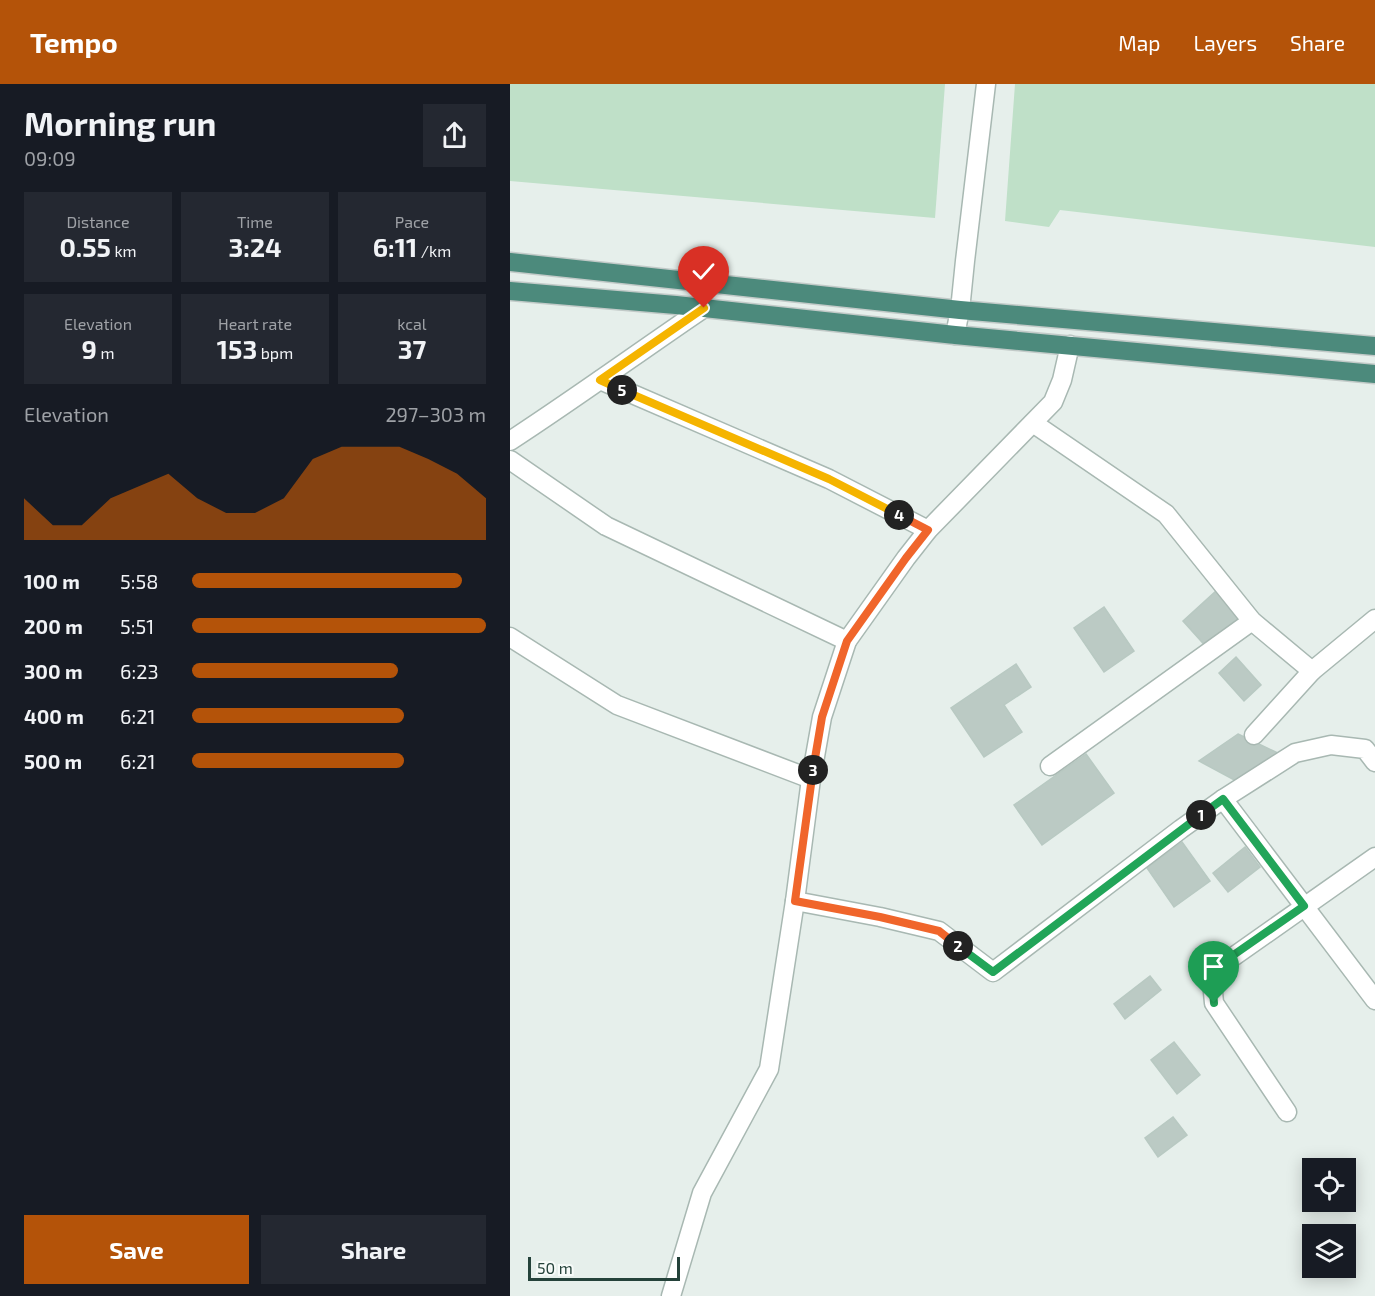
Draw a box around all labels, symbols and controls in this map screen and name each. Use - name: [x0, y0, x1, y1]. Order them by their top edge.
- text: Tempo: [30, 25, 118, 59]
- text: Map: [1118, 30, 1160, 55]
- text: Layers: [1193, 30, 1257, 55]
- text: Share: [1290, 30, 1345, 55]
- text: Morning run: [24, 103, 216, 143]
- button: share: [423, 104, 486, 167]
- text: 09:09: [24, 146, 76, 170]
- text: Distance: [66, 212, 130, 231]
- text: Time: [237, 212, 273, 231]
- text: Pace: [395, 212, 429, 231]
- text: 0.55: [59, 231, 111, 262]
- text: 3:24: [228, 231, 282, 262]
- text: 6:11: [373, 231, 417, 262]
- text: km: [111, 241, 137, 260]
- text: /km: [417, 241, 451, 260]
- pin: [678, 246, 729, 308]
- icon: check: [687, 255, 720, 288]
- text: Elevation: [64, 314, 132, 333]
- text: Heart rate: [218, 314, 292, 333]
- text: kcal: [397, 314, 427, 333]
- text: 9: [82, 333, 97, 364]
- text: 153: [217, 333, 257, 364]
- text: 37: [398, 333, 426, 364]
- text: m: [97, 343, 114, 362]
- text: bpm: [257, 343, 293, 362]
- pin: 5: [607, 375, 637, 405]
- text: 5: [618, 380, 626, 399]
- text: Elevation: [24, 402, 109, 426]
- text: 297–303 m: [385, 402, 486, 426]
- pin: 4: [884, 500, 914, 530]
- text: 4: [894, 505, 904, 524]
- text: 100 m: [24, 569, 80, 593]
- text: 5:58: [120, 569, 158, 593]
- text: 200 m: [24, 614, 83, 638]
- text: 5:51: [120, 614, 154, 638]
- text: 300 m: [24, 659, 83, 683]
- text: 6:23: [120, 659, 159, 683]
- text: 400 m: [24, 704, 84, 728]
- text: 6:21: [120, 704, 155, 728]
- text: 500 m: [24, 749, 82, 773]
- text: 6:21: [120, 749, 155, 773]
- pin: 3: [798, 755, 828, 785]
- text: 3: [808, 760, 818, 779]
- pin: 1: [1186, 800, 1216, 830]
- text: 1: [1198, 805, 1204, 824]
- pin: 2: [943, 931, 973, 961]
- text: 2: [953, 936, 963, 955]
- pin: [1188, 941, 1239, 1003]
- icon: arrive: [1197, 950, 1230, 983]
- map controls: [1302, 1158, 1356, 1278]
- button: locate: [1302, 1158, 1356, 1212]
- button: Save: [24, 1215, 249, 1284]
- button: Share: [261, 1215, 486, 1284]
- button: layers: [1302, 1224, 1356, 1278]
- scale bar: [528, 1254, 680, 1282]
- text: 50 m: [537, 1258, 573, 1277]

